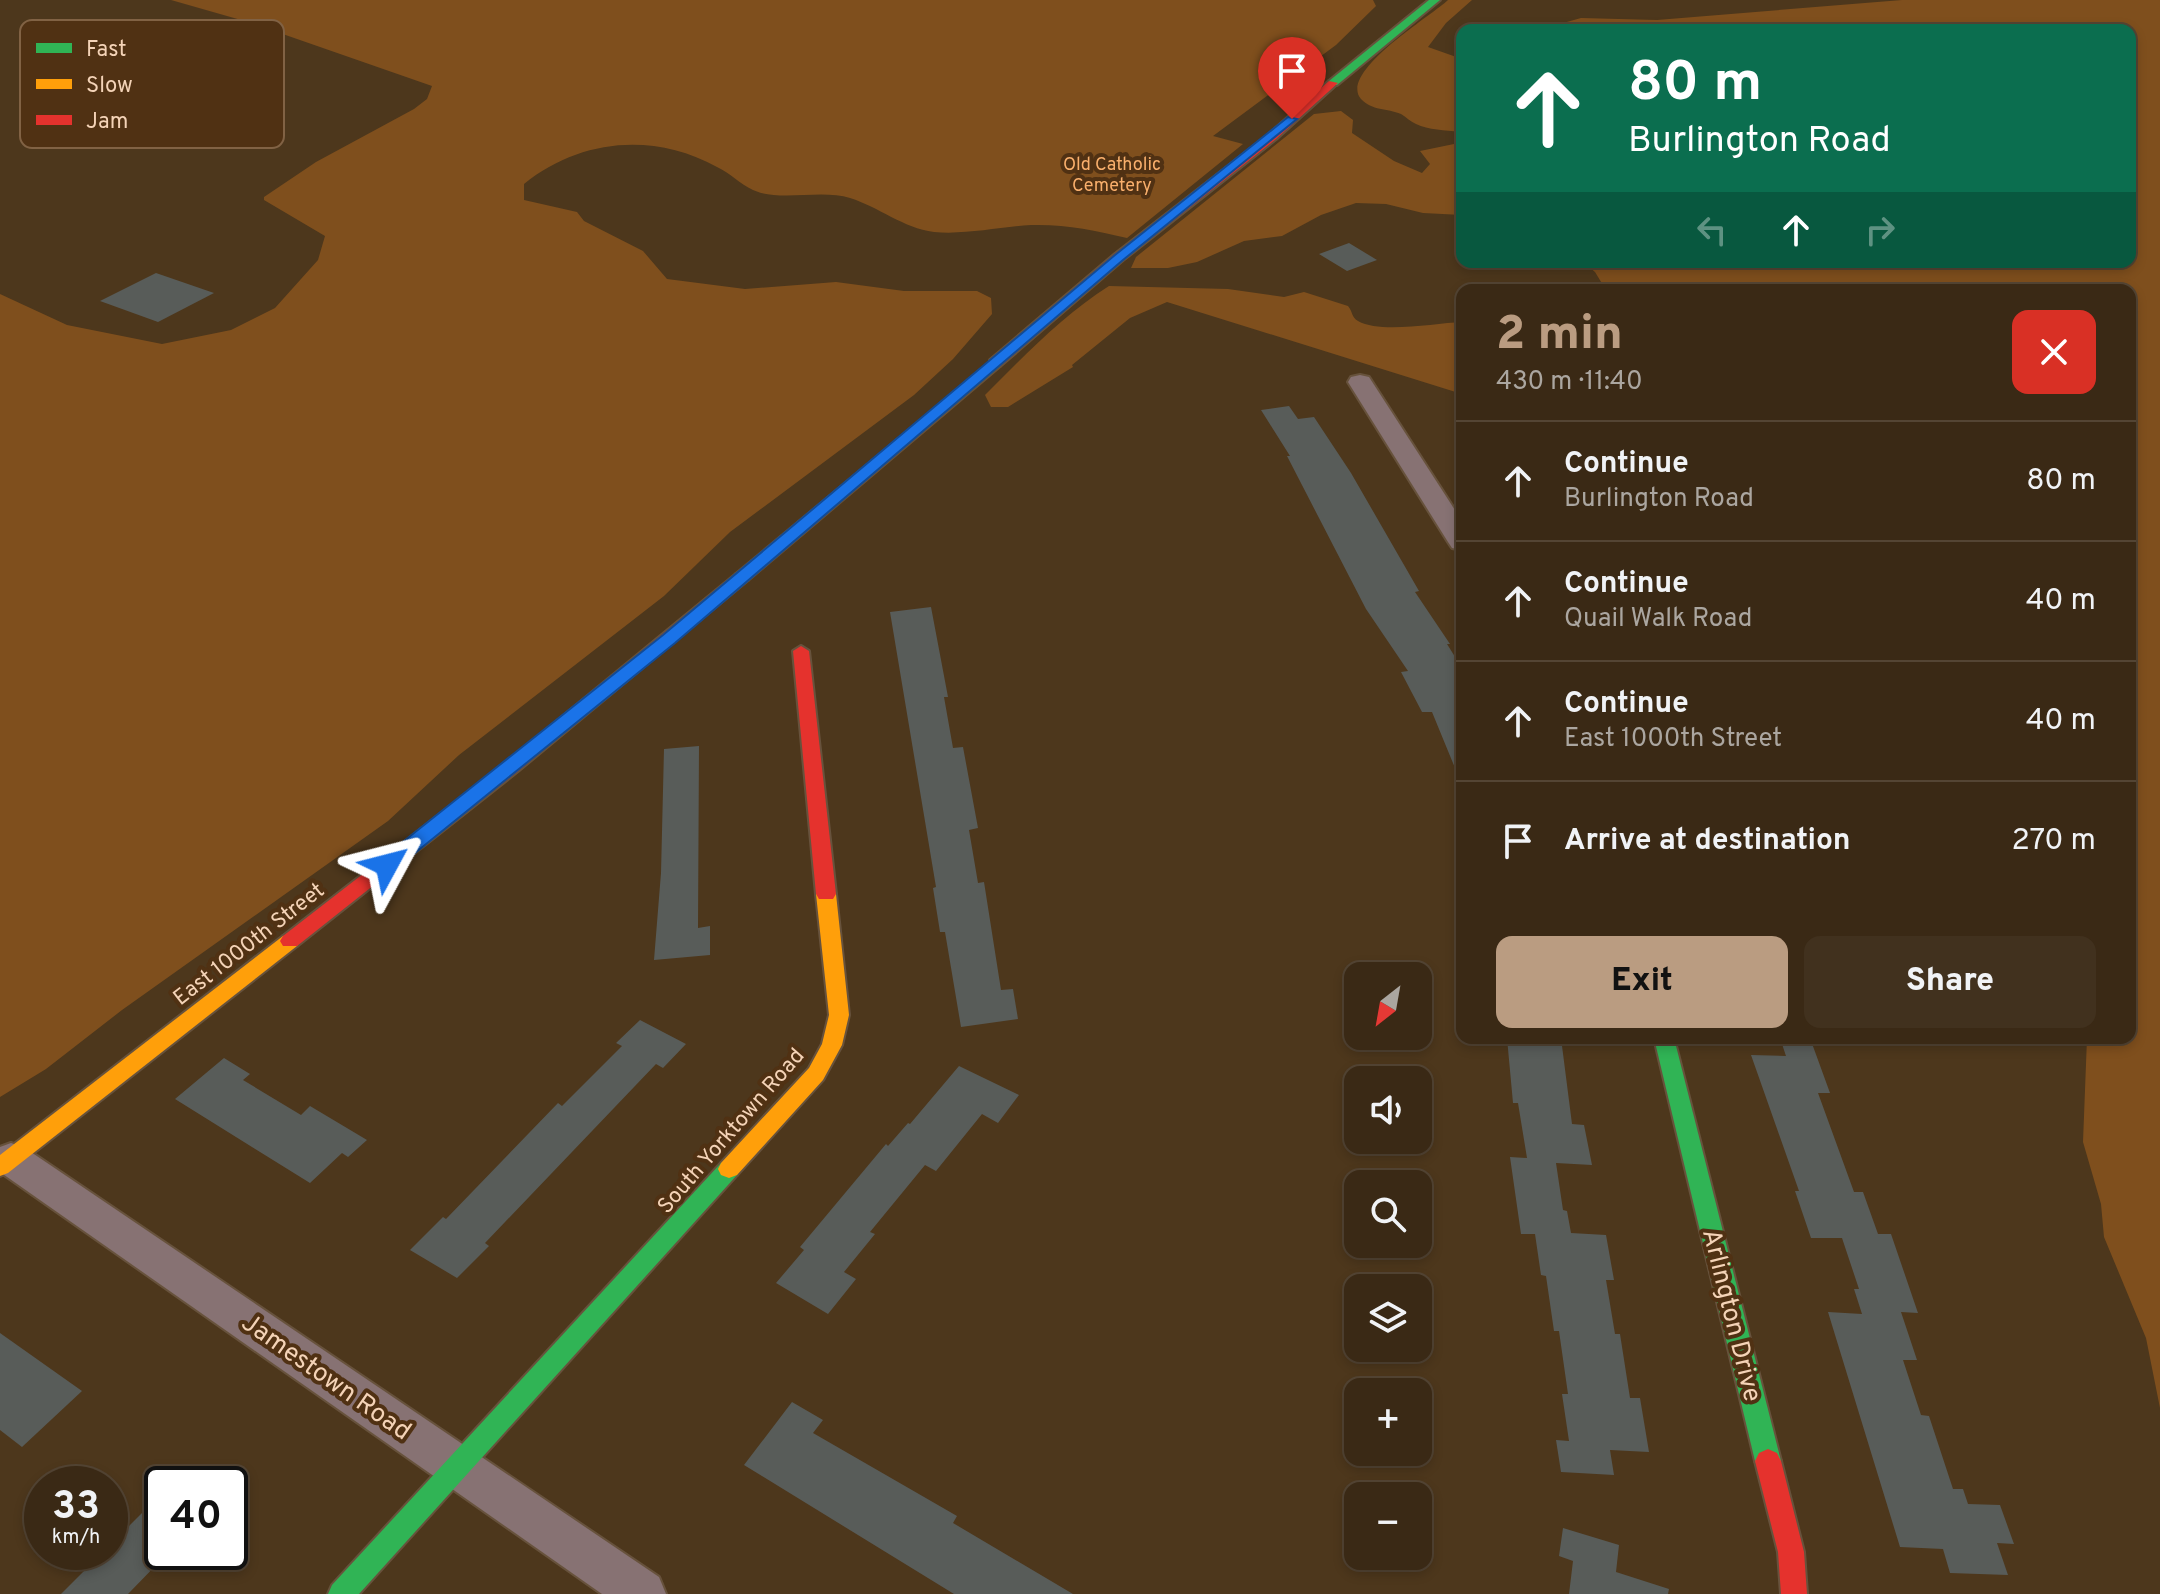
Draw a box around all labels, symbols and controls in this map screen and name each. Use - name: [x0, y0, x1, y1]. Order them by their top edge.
- legend: [20, 20, 284, 148]
- text: Fast: [86, 37, 127, 64]
- pin: [1258, 37, 1326, 119]
- icon: arrive: [1270, 49, 1314, 93]
- text: 80 m: [1628, 50, 1762, 120]
- icon: ahead: [1496, 56, 1600, 160]
- text: Slow: [86, 73, 133, 100]
- text: Jam: [86, 109, 129, 136]
- text: Burlington Road: [1628, 119, 1891, 165]
- park label: Old Catholic Cemetery: [1063, 154, 1161, 198]
- icon: left: [1690, 208, 1734, 252]
- icon: ahead: [1774, 208, 1818, 252]
- icon: right: [1858, 208, 1902, 252]
- text: 2 min: [1496, 306, 1623, 366]
- button: close: [2012, 310, 2096, 394]
- text: 430 m · 11:40: [1496, 366, 1643, 399]
- text: Continue: [1564, 446, 1689, 483]
- icon: ahead: [1496, 459, 1540, 503]
- text: 80 m: [2026, 463, 2096, 500]
- text: Burlington Road: [1564, 483, 1754, 516]
- text: Continue: [1564, 566, 1689, 603]
- icon: ahead: [1496, 579, 1540, 623]
- text: 40 m: [2026, 583, 2096, 620]
- text: Quail Walk Road: [1564, 603, 1752, 636]
- text: Continue: [1564, 686, 1689, 723]
- icon: ahead: [1496, 699, 1540, 743]
- text: 40 m: [2026, 703, 2096, 740]
- text: East 1000th Street: [1564, 723, 1782, 756]
- icon: arrive: [1496, 819, 1540, 863]
- position arrow: [345, 823, 429, 907]
- text: Arrive at destination: [1564, 823, 1850, 860]
- text: 270 m: [2011, 823, 2096, 860]
- street label: East 1000th Street: [169, 878, 331, 1012]
- button: Exit: [1496, 936, 1788, 1028]
- button: Share: [1804, 936, 2096, 1028]
- north arrow: [1344, 962, 1432, 1050]
- map controls: [1344, 962, 1432, 1570]
- street label: South Yorktown Road: [653, 1043, 811, 1220]
- button: sound: [1344, 1066, 1432, 1154]
- button: search: [1344, 1170, 1432, 1258]
- street label: Arlington Drive: [1693, 1226, 1768, 1405]
- button: layers: [1344, 1274, 1432, 1362]
- street label: Jamestown Road: [234, 1307, 417, 1449]
- button: +: [1344, 1378, 1432, 1466]
- speed limit sign: 40: [144, 1466, 248, 1570]
- button: −: [1344, 1482, 1432, 1570]
- text: 33: [52, 1483, 100, 1533]
- text: km/h: [52, 1525, 100, 1551]

